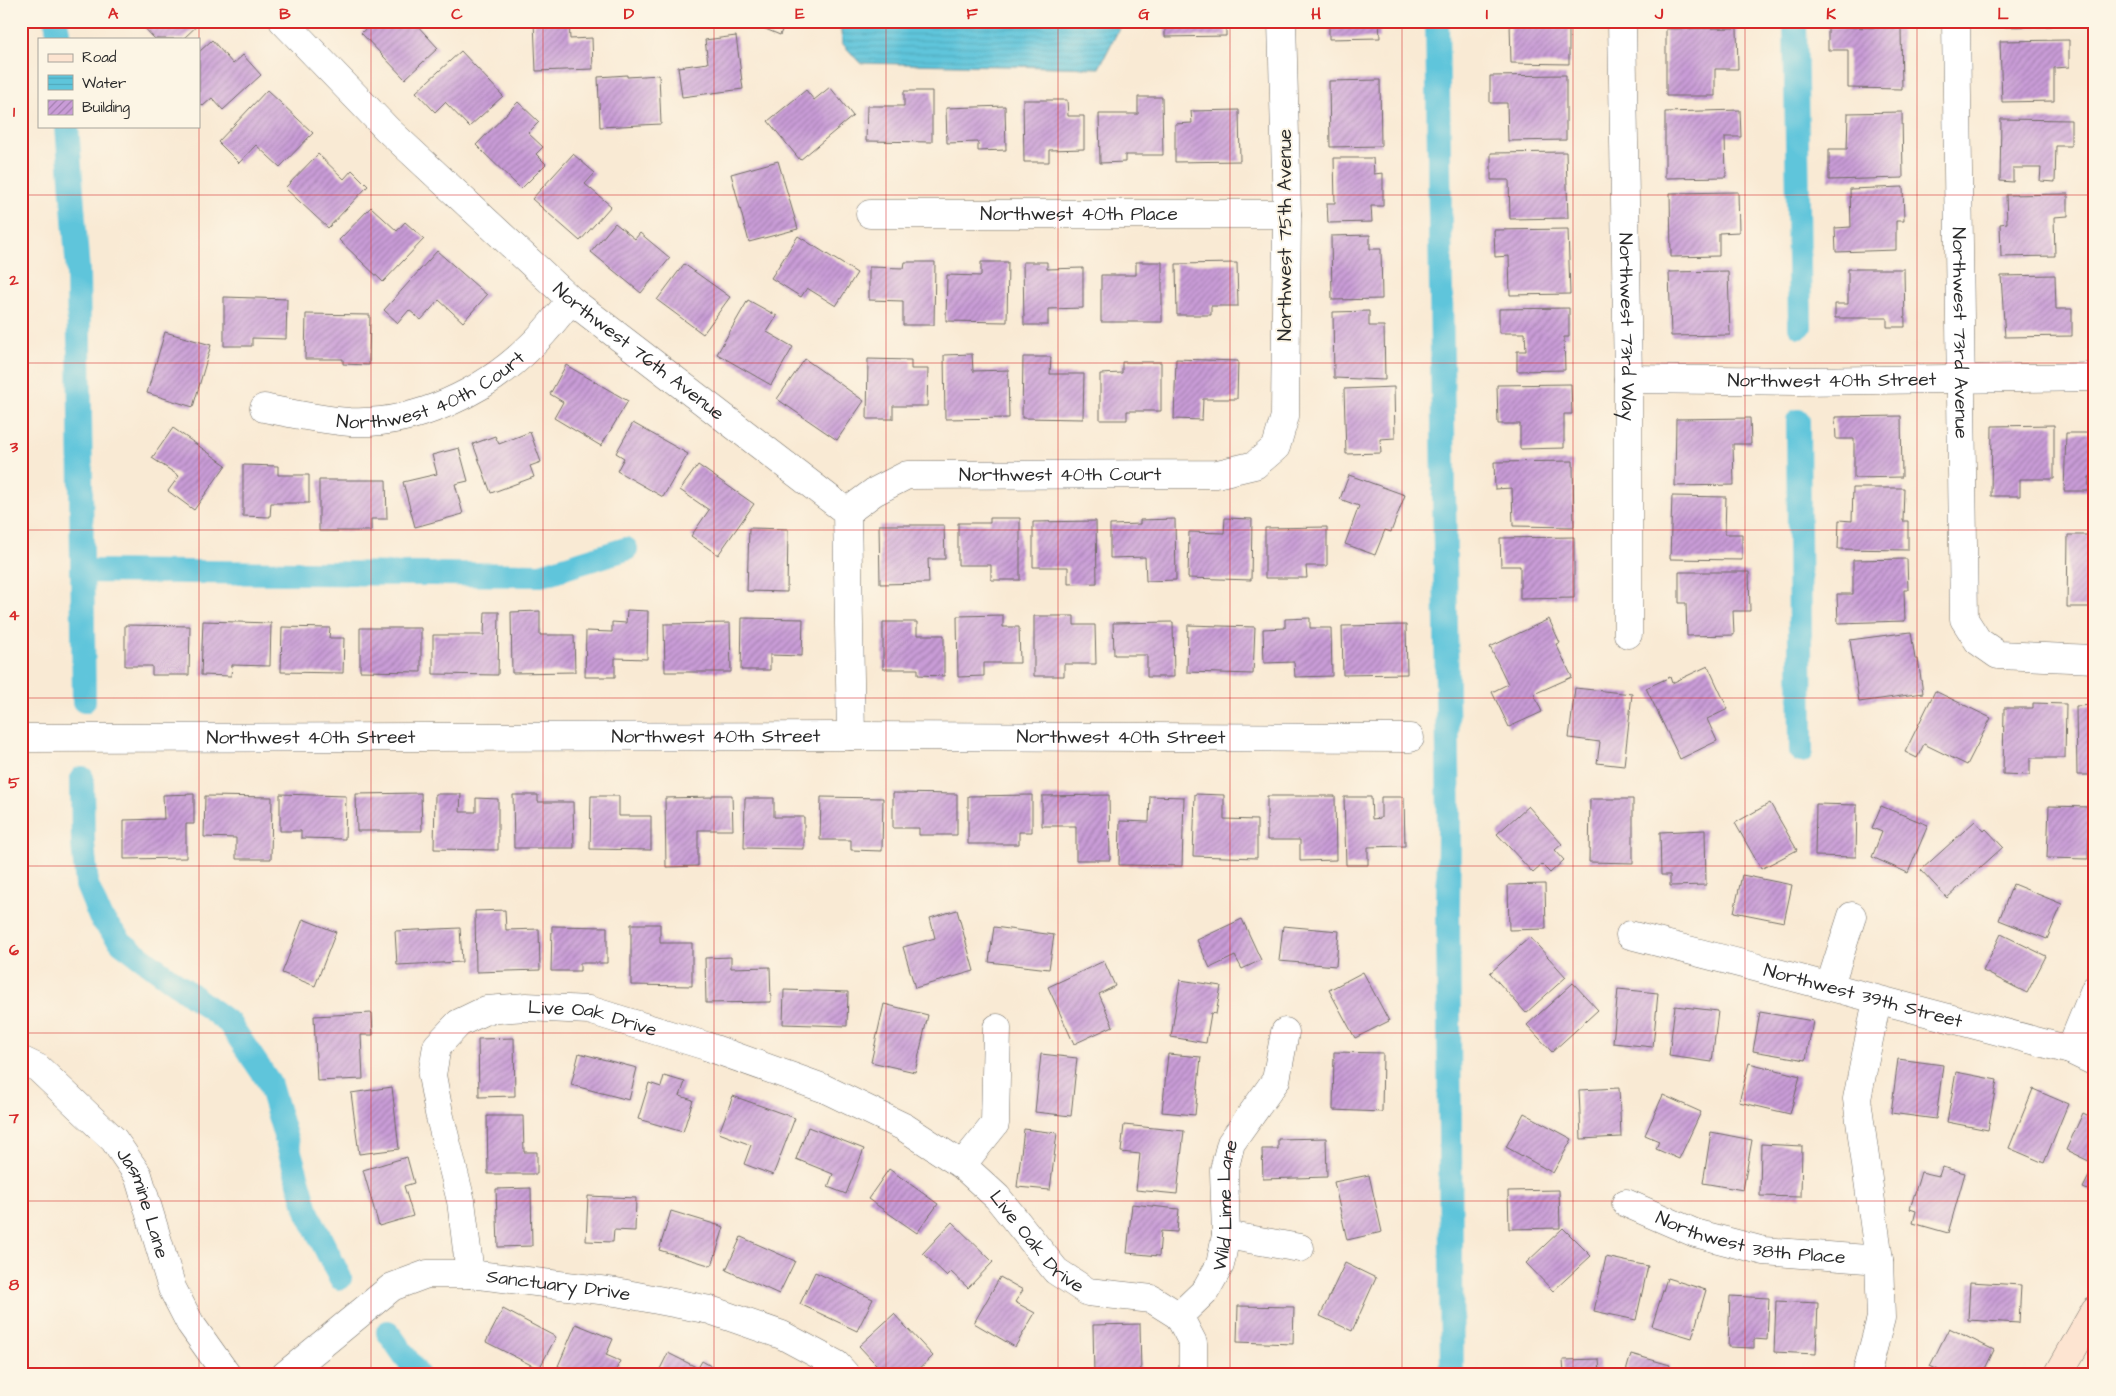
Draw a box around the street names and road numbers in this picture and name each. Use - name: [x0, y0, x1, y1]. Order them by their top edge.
- street label: Northwest 75th Avenue: [1272, 129, 1299, 341]
- street label: Northwest 40th Place: [980, 201, 1178, 228]
- street label: Northwest 73rd Avenue: [1945, 227, 1975, 439]
- street label: Northwest 73rd Way: [1612, 233, 1642, 421]
- street label: Northwest 76th Avenue: [547, 276, 730, 427]
- street label: Northwest 40th Court: [335, 344, 531, 436]
- street label: Northwest 40th Street: [1727, 366, 1937, 395]
- street label: Northwest 40th Court: [959, 461, 1162, 488]
- street label: Northwest 40th Street: [611, 723, 821, 750]
- street label: Northwest 40th Street: [1016, 723, 1226, 751]
- street label: Northwest 40th Street: [206, 724, 416, 751]
- street label: Northwest 39th Street: [1761, 957, 1966, 1035]
- street label: Live Oak Drive: [527, 994, 660, 1044]
- street label: Wild Lime Lane: [1206, 1137, 1245, 1273]
- street label: Jasmine Lane: [110, 1142, 176, 1262]
- street label: Live Oak Drive: [983, 1184, 1090, 1299]
- street label: Northwest 38th Place: [1652, 1204, 1847, 1271]
- street label: Sanctuary Drive: [485, 1263, 633, 1308]

